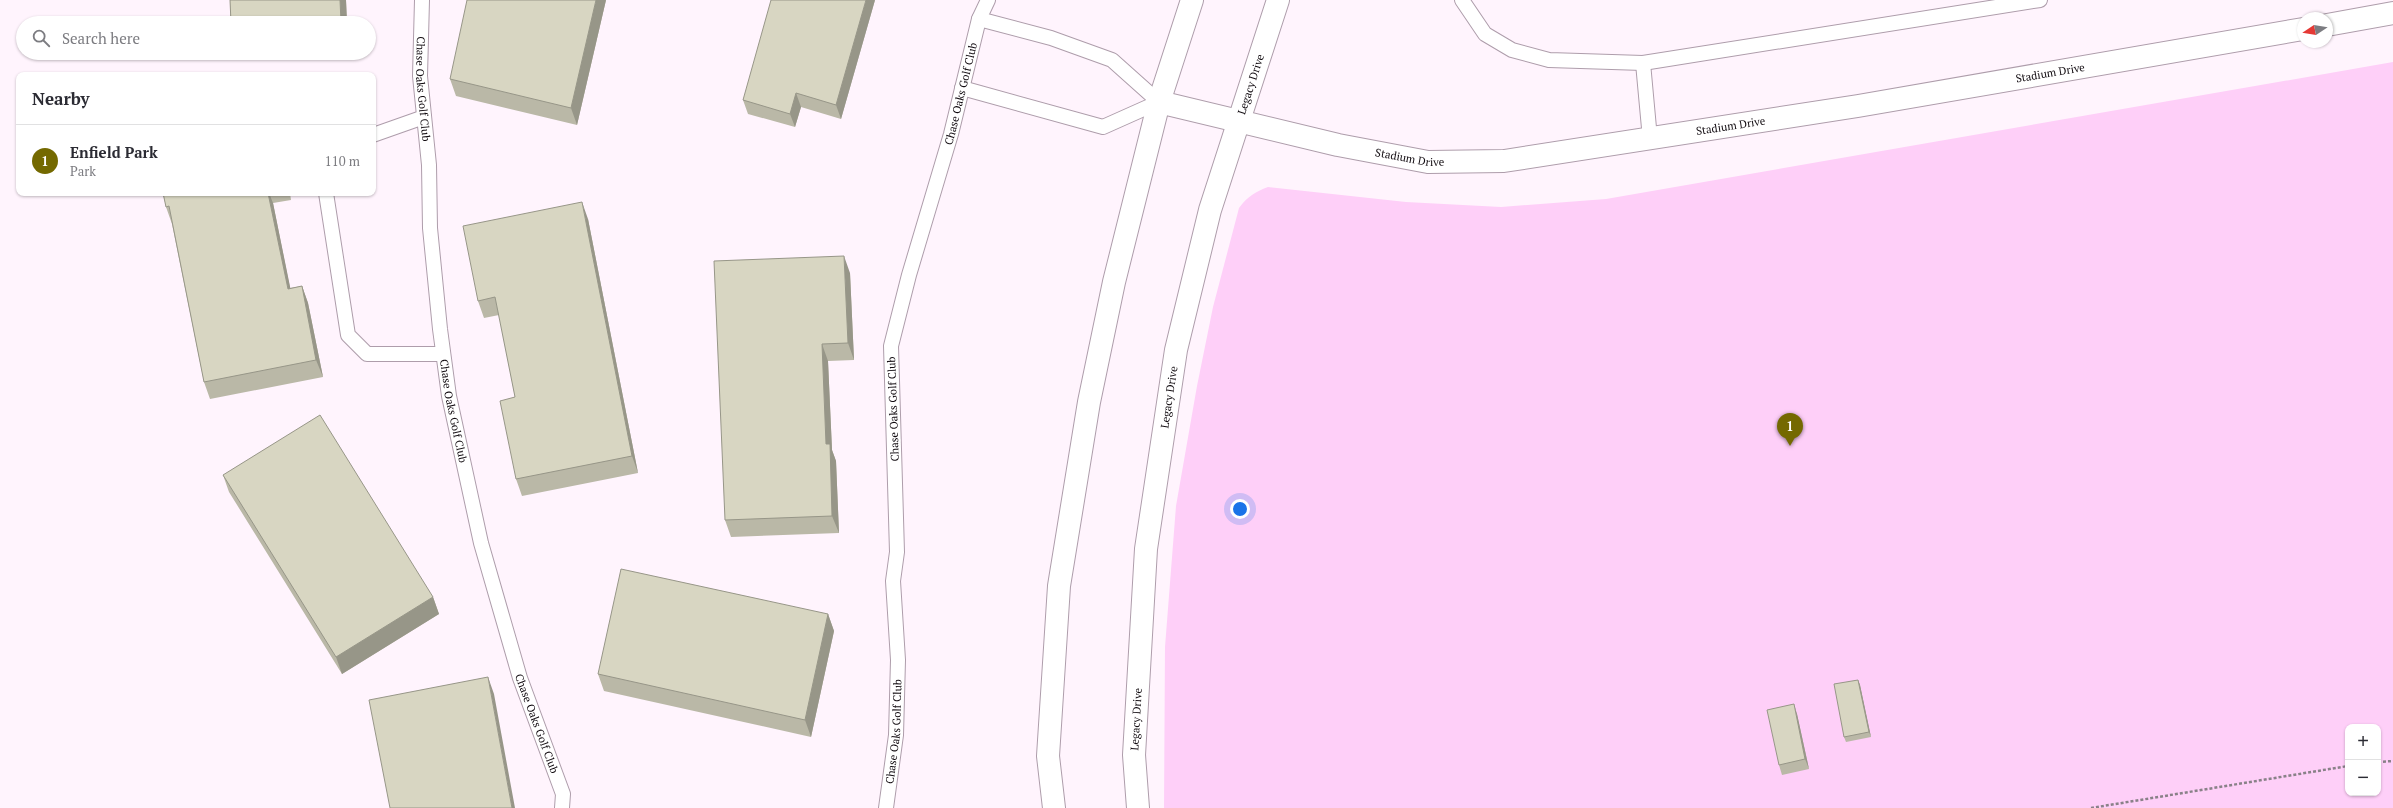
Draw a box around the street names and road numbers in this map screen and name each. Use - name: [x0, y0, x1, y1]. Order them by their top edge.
- street label: Chase Oaks Golf Club: [413, 36, 434, 142]
- street label: Chase Oaks Golf Club: [941, 41, 980, 147]
- street label: Legacy Drive: [1234, 52, 1267, 116]
- street label: Stadium Drive: [2015, 60, 2086, 86]
- street label: Stadium Drive: [1695, 113, 1767, 138]
- street label: Stadium Drive: [1374, 145, 1445, 169]
- street label: Chase Oaks Golf Club: [884, 356, 902, 462]
- street label: Chase Oaks Golf Club: [437, 358, 470, 464]
- street label: Legacy Drive: [1157, 365, 1181, 429]
- street label: Chase Oaks Golf Club: [512, 672, 562, 775]
- street label: Chase Oaks Golf Club: [882, 679, 904, 785]
- street label: Legacy Drive: [1127, 687, 1145, 751]

